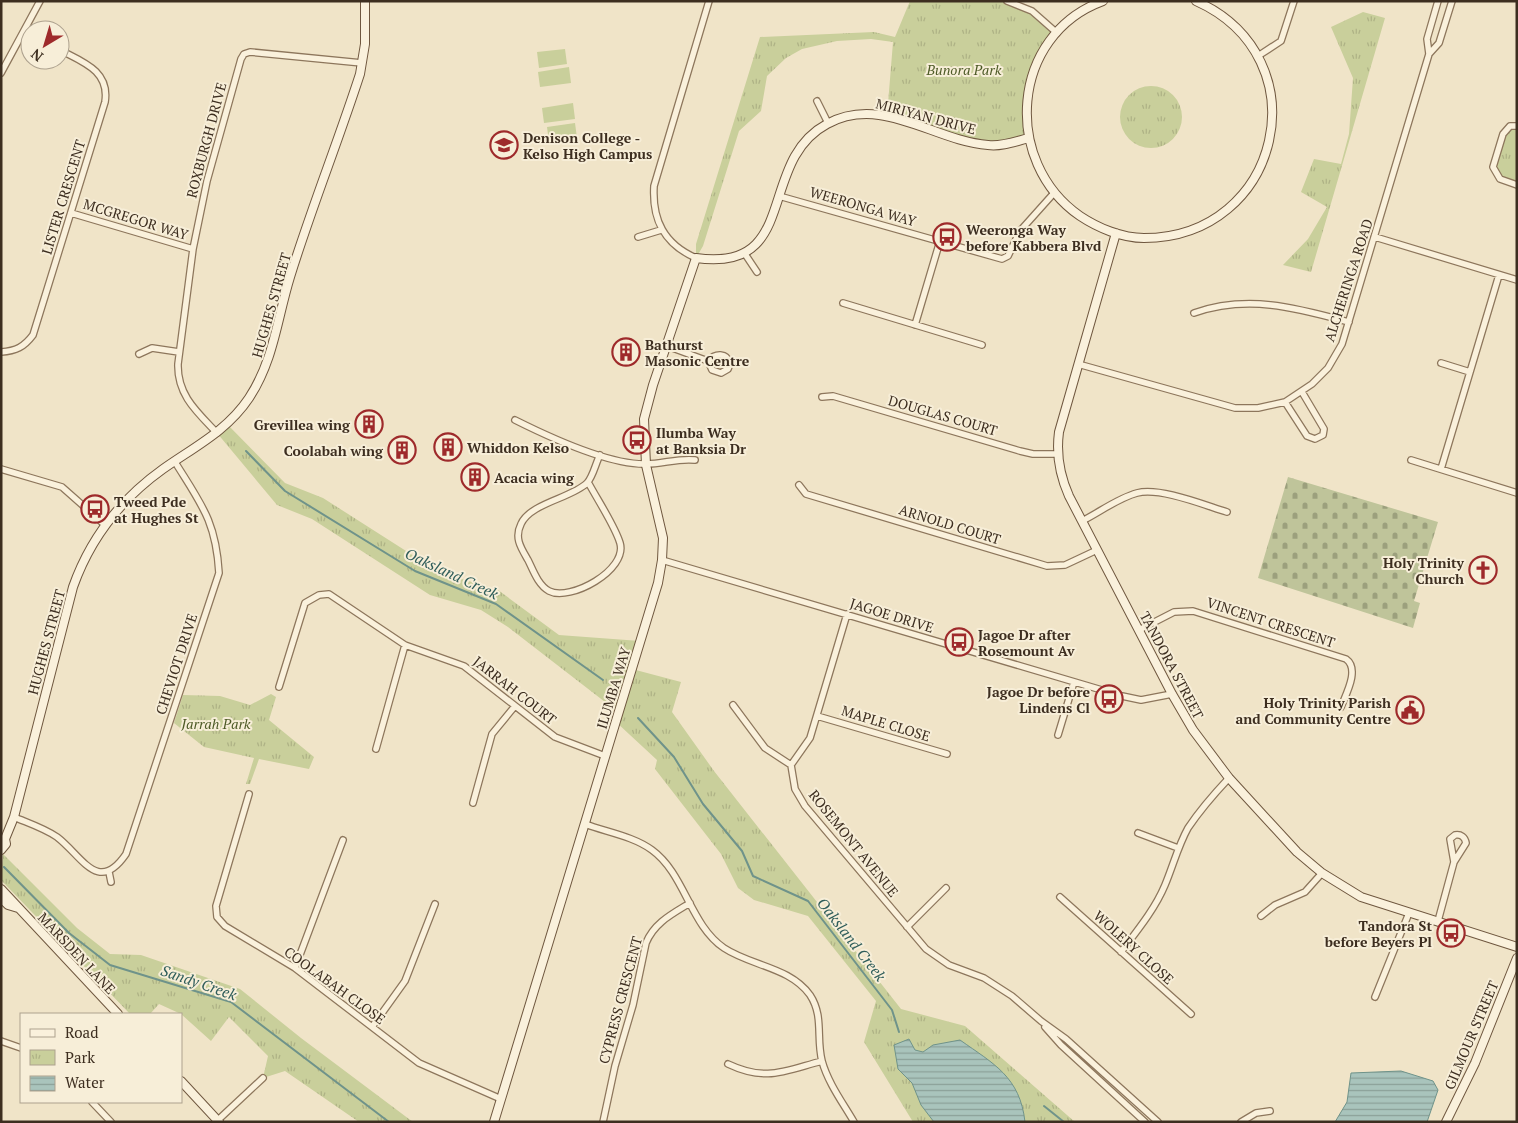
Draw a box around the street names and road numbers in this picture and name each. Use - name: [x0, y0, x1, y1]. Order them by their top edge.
- street label: ROXBURGH DRIVE: [181, 80, 231, 200]
- street label: MIRIYAN DRIVE: [874, 93, 978, 139]
- street label: LISTER CRESCENT: [37, 137, 90, 257]
- street label: WEERONGA WAY: [808, 182, 919, 231]
- street label: MCGREGOR WAY: [81, 194, 192, 244]
- street label: ALCHERINGA ROAD: [1319, 216, 1377, 344]
- street label: HUGHES STREET: [247, 250, 295, 360]
- street label: DOUGLAS COURT: [886, 390, 1000, 440]
- street label: ARNOLD COURT: [897, 500, 1004, 549]
- street label: HUGHES STREET: [23, 587, 69, 697]
- street label: VINCENT CRESCENT: [1204, 592, 1338, 652]
- street label: JAGOE DRIVE: [848, 593, 936, 637]
- street label: TANDORA STREET: [1136, 608, 1209, 722]
- street label: CHEVIOT DRIVE: [151, 611, 201, 717]
- street label: ILUMBA WAY: [592, 644, 635, 731]
- street label: JARRAH COURT: [469, 652, 561, 729]
- street label: MAPLE CLOSE: [839, 701, 933, 745]
- street label: ROSEMONT AVENUE: [805, 785, 903, 901]
- street label: WOLERY CLOSE: [1090, 906, 1178, 988]
- street label: MARSDEN LANE: [34, 908, 120, 998]
- street label: CYPRESS CRESCENT: [594, 934, 646, 1066]
- street label: COOLABAH CLOSE: [281, 942, 389, 1028]
- street label: GILMOUR STREET: [1439, 977, 1503, 1092]

